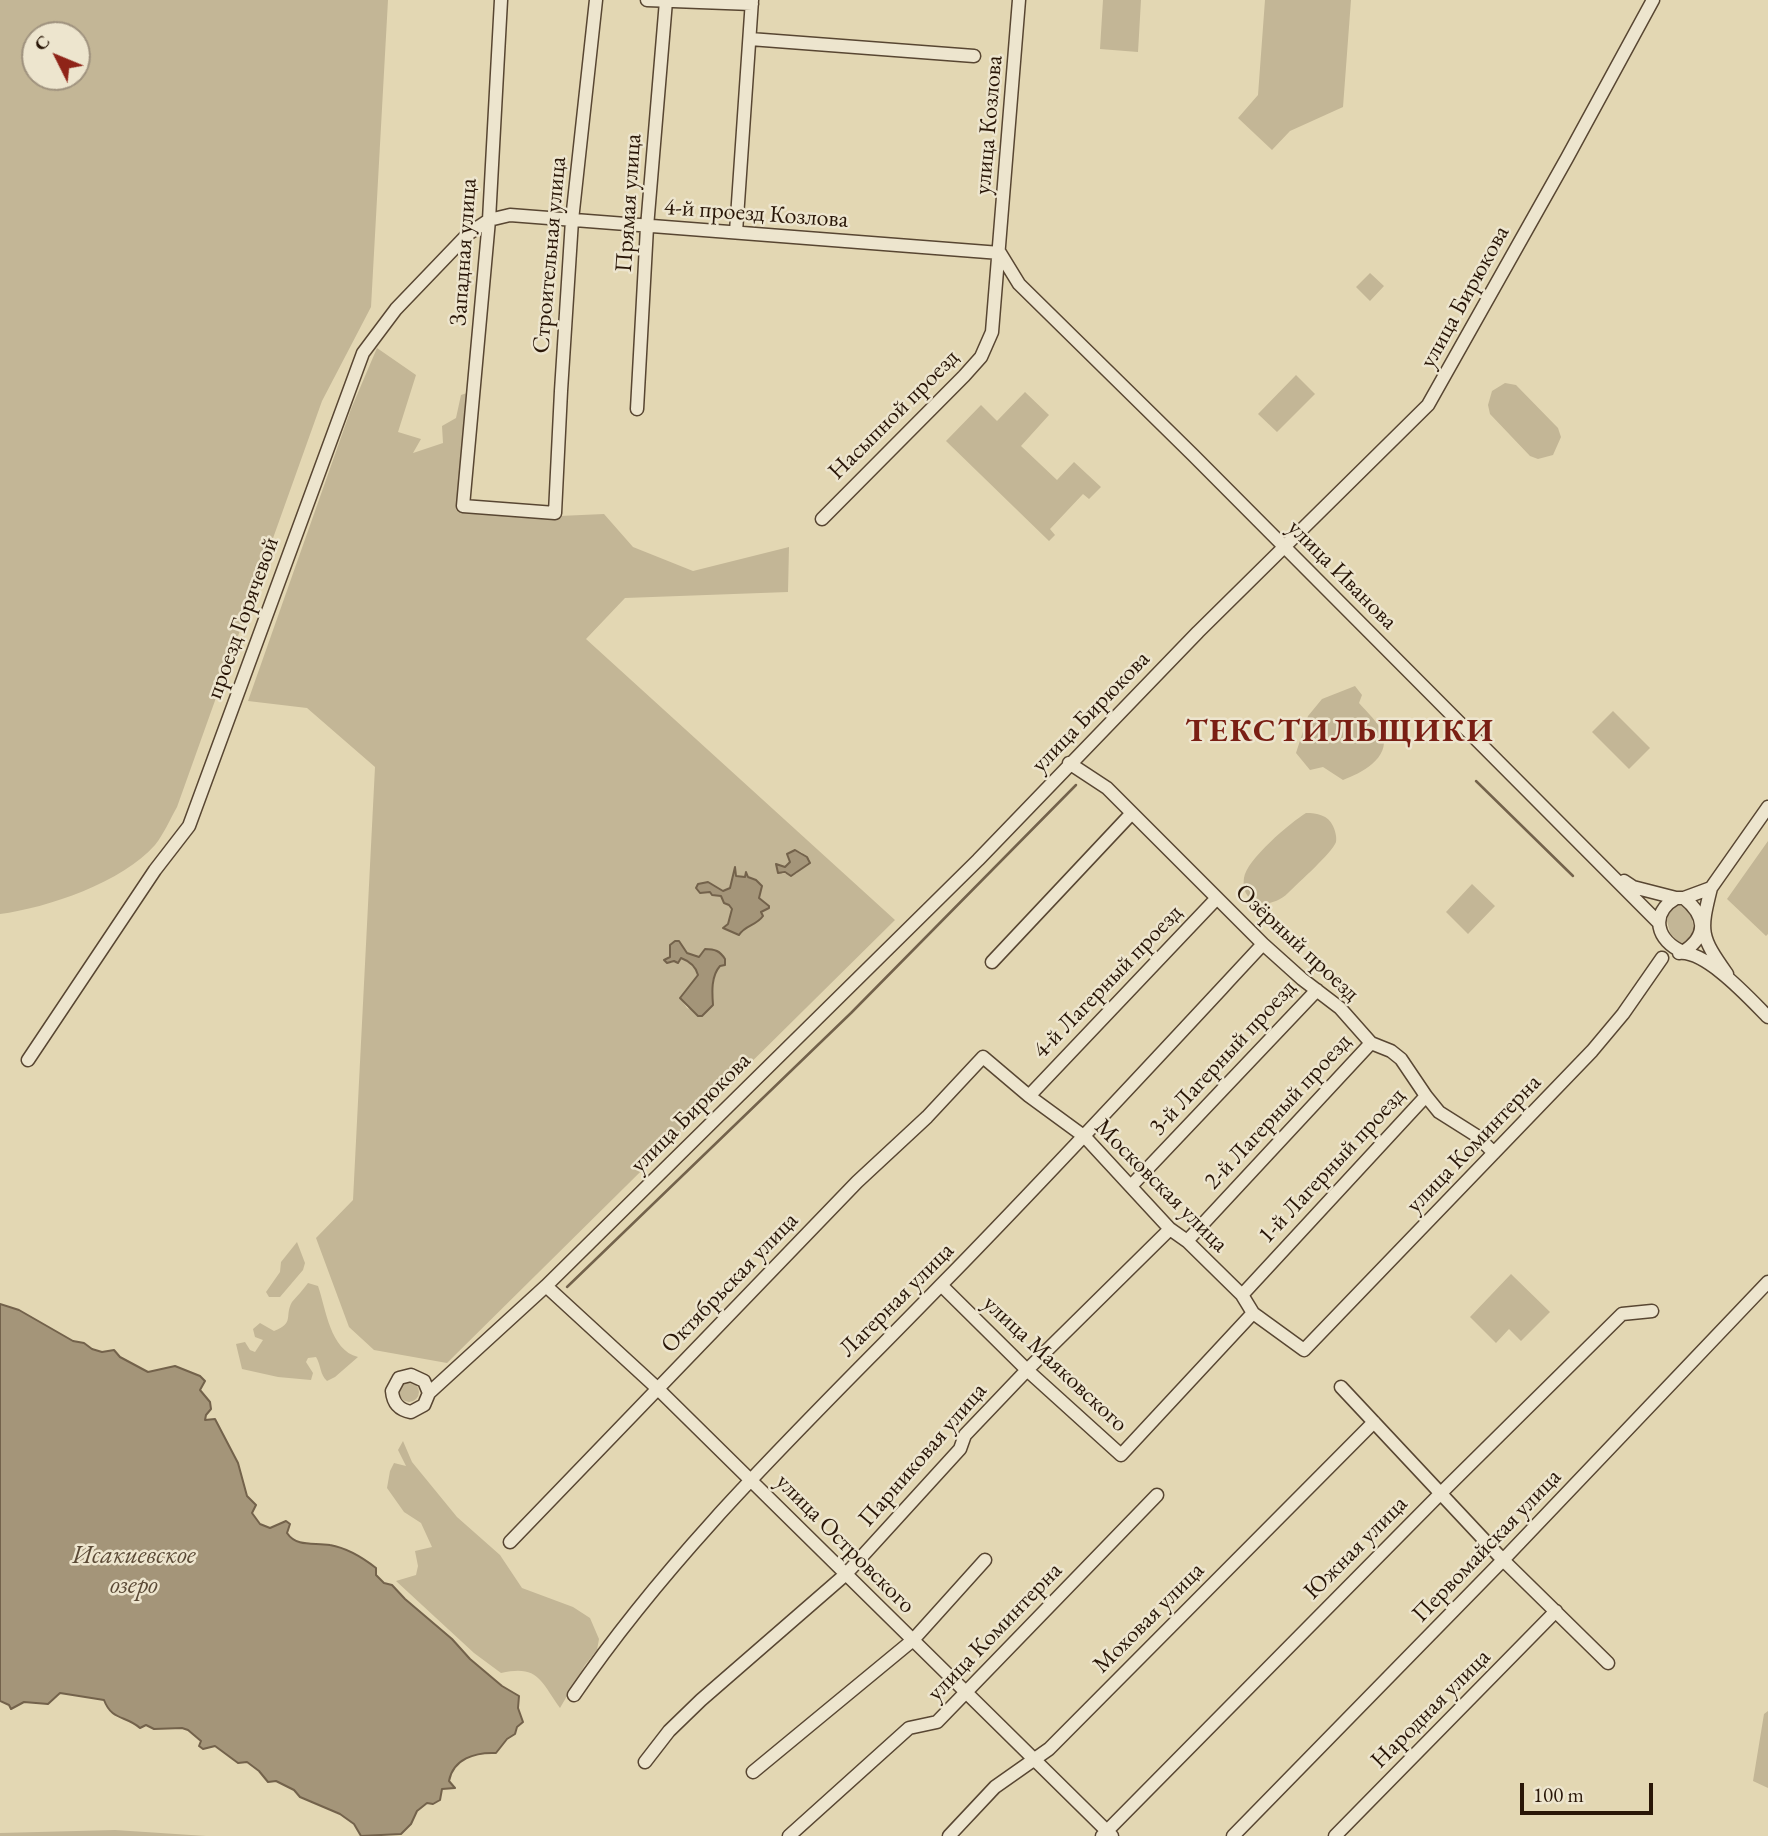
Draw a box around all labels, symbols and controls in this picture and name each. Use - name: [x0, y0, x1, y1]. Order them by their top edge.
- north arrow: [21, 21, 91, 91]
- text: С: [28, 29, 55, 56]
- street label: улица Козлова: [969, 54, 1009, 196]
- street label: Прямая улица: [610, 133, 648, 273]
- street label: Строительная улица: [527, 155, 573, 355]
- street label: Западная улица: [444, 177, 484, 327]
- street label: 4-й проезд Козлова: [663, 193, 849, 235]
- street label: улица Бирюкова: [1414, 221, 1516, 373]
- street label: Насыпной проезд: [823, 344, 965, 486]
- street label: улица Иванова: [1281, 514, 1403, 636]
- street label: проезд Горячевой: [200, 533, 286, 703]
- street label: улица Бирюкова: [1026, 645, 1156, 779]
- district label: ТЕКСТИЛЬЩИКИ: [1187, 713, 1493, 751]
- street label: Озёрный проезд: [1229, 878, 1365, 1008]
- street label: 4-й Лагерный проезд: [1027, 899, 1189, 1065]
- street label: 3-й Лагерный проезд: [1143, 974, 1303, 1142]
- street label: 2-й Лагерный проезд: [1198, 1028, 1358, 1196]
- street label: улица Бирюкова: [625, 1047, 757, 1179]
- street label: улица Коминтерна: [1401, 1069, 1547, 1219]
- street label: 1-й Лагерный проезд: [1252, 1082, 1412, 1250]
- street label: Московская улица: [1088, 1113, 1234, 1259]
- street label: Октябрьская улица: [655, 1206, 805, 1360]
- street label: Лагерная улица: [834, 1237, 960, 1363]
- street label: улица Маяковского: [976, 1289, 1134, 1439]
- street label: Парниковая улица: [853, 1377, 993, 1533]
- street label: Первомайская улица: [1406, 1463, 1568, 1629]
- street label: улица Островского: [769, 1468, 921, 1620]
- street label: Южная улица: [1298, 1490, 1414, 1606]
- water label: Исакиевское озеро: [72, 1540, 196, 1602]
- street label: улица Коминтерна: [922, 1557, 1068, 1707]
- street label: Моховая улица: [1088, 1557, 1210, 1679]
- street label: Народная улица: [1365, 1643, 1497, 1775]
- scale bar: [1523, 1770, 1656, 1814]
- text: 100 m: [1533, 1781, 1584, 1808]

